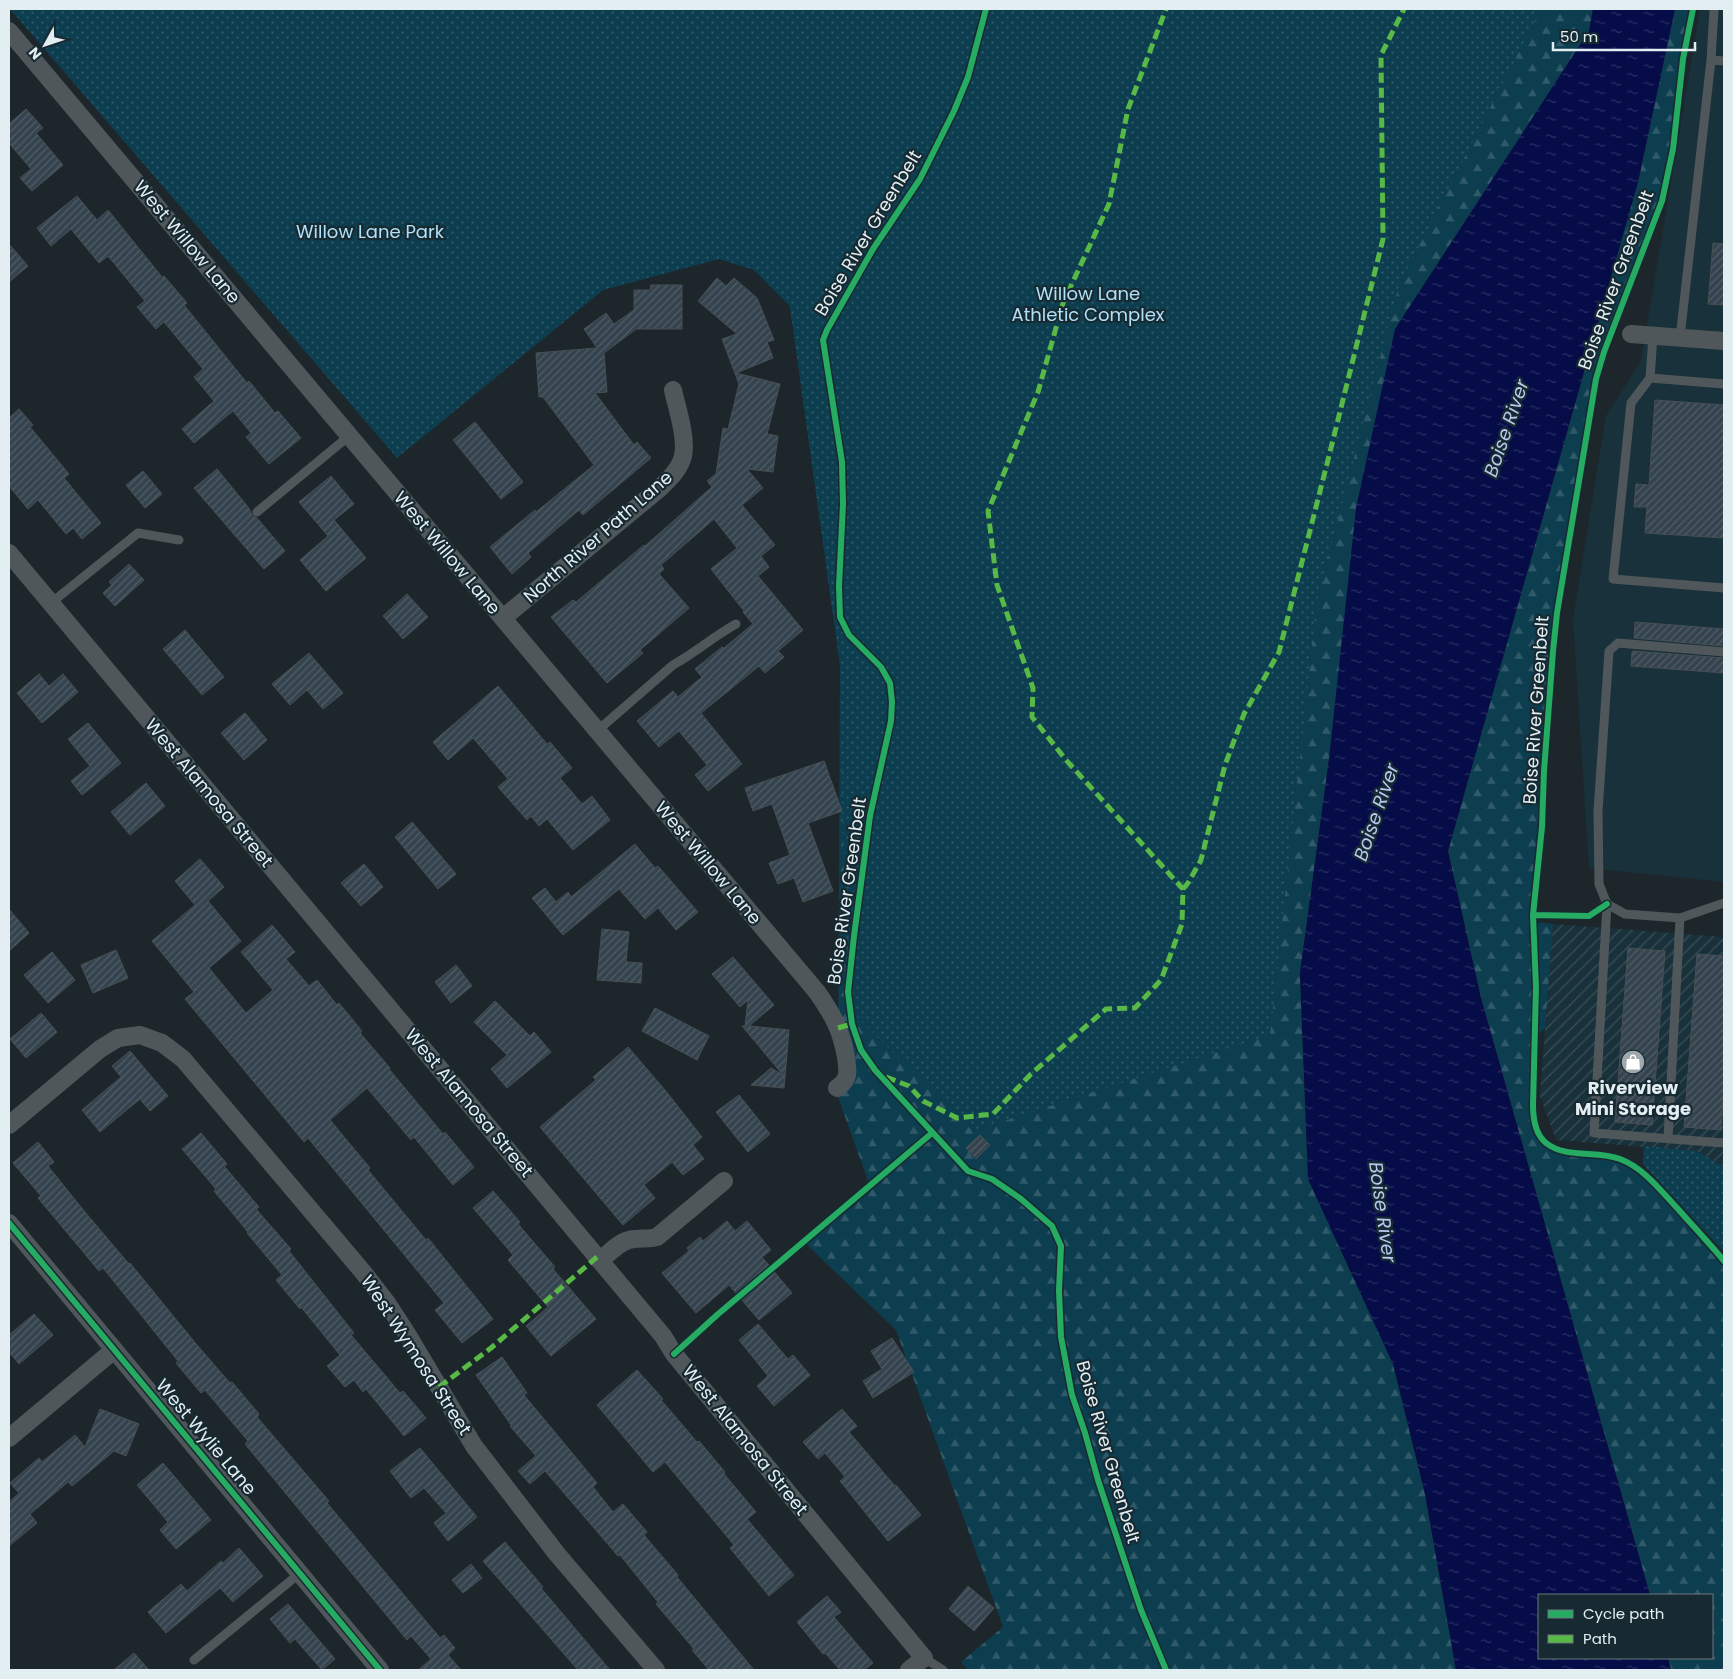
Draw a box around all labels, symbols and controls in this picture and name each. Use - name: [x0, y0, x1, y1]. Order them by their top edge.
- north arrow: [20, 20, 70, 70]
- scale bar: [1553, 20, 1696, 52]
- text: 50 m: [1560, 26, 1598, 47]
- text: N: [24, 43, 46, 64]
- street label: Boise River Greenbelt: [808, 145, 927, 320]
- street label: West Willow Lane: [128, 175, 246, 309]
- street label: Boise River Greenbelt: [1571, 187, 1660, 373]
- park label: Willow Lane Park: [296, 219, 445, 244]
- park label: Willow Lane Athletic Complex: [1012, 281, 1165, 327]
- water label: Boise River: [1477, 375, 1536, 481]
- street label: North River Path Lane: [518, 465, 678, 608]
- street label: West Willow Lane: [388, 486, 506, 620]
- street label: Boise River Greenbelt: [1516, 615, 1555, 805]
- street label: West Alamosa Street: [140, 713, 279, 872]
- water label: Boise River: [1347, 759, 1406, 865]
- street label: Boise River Greenbelt: [821, 795, 872, 986]
- street label: West Willow Lane: [649, 796, 767, 930]
- street label: West Alamosa Street: [400, 1023, 539, 1182]
- shop icon: Riverview Mini Storage: [1620, 1049, 1646, 1075]
- place label: Riverview Mini Storage: [1575, 1075, 1691, 1121]
- water label: Boise River: [1362, 1160, 1403, 1265]
- street label: West Wymosa Street: [355, 1270, 478, 1440]
- street label: Boise River Greenbelt: [1070, 1357, 1147, 1546]
- street label: West Alamosa Street: [677, 1359, 814, 1520]
- street label: West Wylie Lane: [150, 1373, 262, 1500]
- legend: [1538, 1594, 1713, 1659]
- text: Cycle path: [1583, 1603, 1664, 1624]
- text: Path: [1583, 1628, 1617, 1649]

